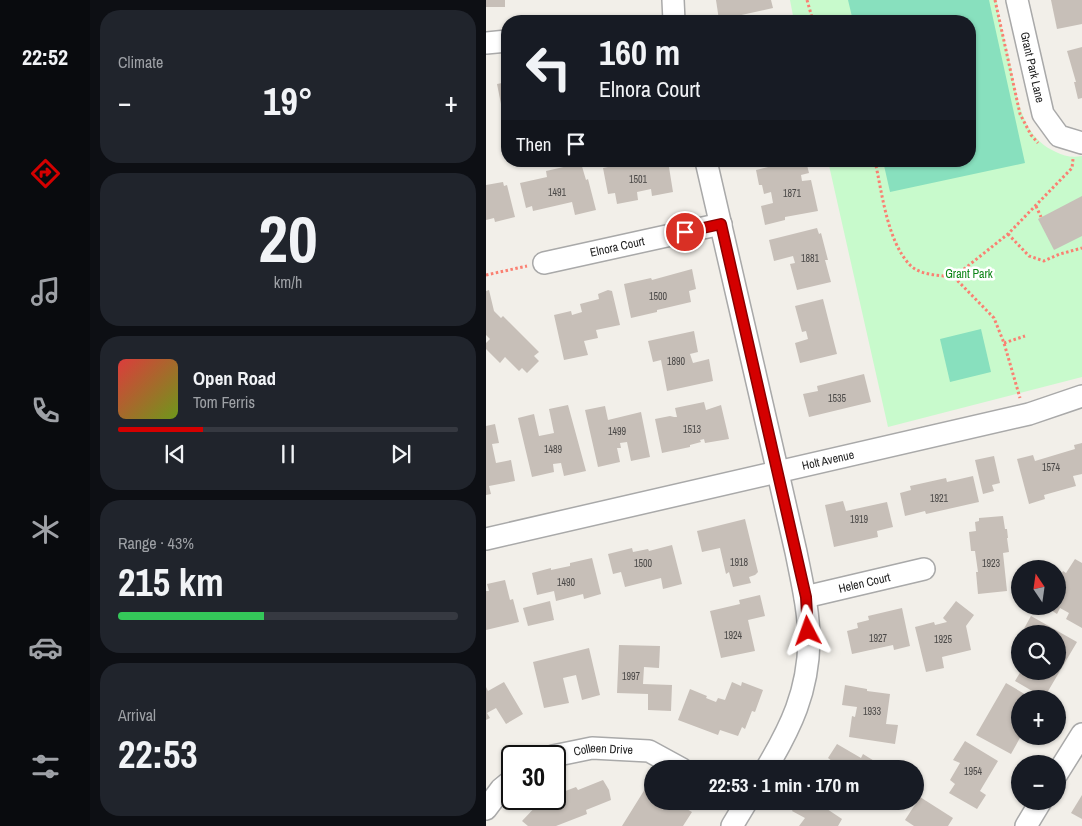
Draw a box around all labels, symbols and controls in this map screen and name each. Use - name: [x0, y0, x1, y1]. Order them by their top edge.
- text: 160 m: [599, 29, 680, 76]
- street label: Grant Park Lane: [1016, 30, 1048, 104]
- icon: left: [516, 35, 581, 100]
- text: 22:52: [22, 42, 68, 72]
- text: Climate: [118, 51, 163, 73]
- text: Elnora Court: [599, 74, 700, 104]
- text: 19°: [263, 76, 313, 127]
- text: −: [118, 83, 131, 121]
- text: +: [445, 83, 458, 121]
- icon: arrive: [562, 130, 590, 158]
- text: Then: [516, 131, 552, 157]
- icon: directions: [28, 156, 63, 191]
- house number: 1501: [629, 173, 648, 186]
- house number: 1491: [548, 186, 567, 199]
- house number: 1871: [783, 187, 802, 200]
- text: 20: [258, 195, 318, 282]
- pin: [664, 211, 706, 253]
- icon: arrive: [671, 218, 699, 246]
- street label: Elnora Court: [588, 233, 646, 261]
- house number: 1881: [801, 252, 820, 265]
- park label: Grant Park: [945, 266, 993, 282]
- text: km/h: [274, 271, 302, 293]
- icon: music: [28, 274, 63, 309]
- house number: 1500: [649, 290, 668, 303]
- house number: 1890: [667, 355, 686, 368]
- text: Open Road: [193, 365, 276, 391]
- text: Tom Ferris: [193, 391, 255, 413]
- house number: 1535: [828, 392, 847, 405]
- icon: phone: [28, 393, 63, 428]
- house number: 1513: [683, 423, 702, 436]
- house number: 1499: [608, 425, 627, 438]
- icon: previous: [161, 440, 189, 468]
- icon: pause: [274, 440, 302, 468]
- icon: next: [387, 440, 415, 468]
- house number: 1489: [544, 443, 563, 456]
- street label: Holt Avenue: [800, 447, 856, 474]
- house number: 1574: [1042, 461, 1061, 474]
- house number: 1921: [930, 492, 949, 505]
- icon: climate: [28, 512, 63, 547]
- house number: 1919: [850, 513, 869, 526]
- text: Range · 43%: [118, 532, 194, 554]
- house number: 1918: [730, 556, 749, 569]
- text: 215 km: [118, 557, 224, 608]
- house number: 1500: [634, 557, 653, 570]
- house number: 1923: [982, 557, 1001, 570]
- north arrow: [1011, 560, 1066, 615]
- map controls: [1011, 560, 1066, 810]
- street label: Helen Court: [837, 569, 892, 597]
- house number: 1490: [557, 576, 576, 589]
- position arrow: [781, 604, 833, 656]
- button: search: [1011, 625, 1066, 680]
- house number: 1924: [724, 629, 743, 642]
- icon: car: [28, 630, 63, 665]
- house number: 1927: [869, 632, 888, 645]
- house number: 1925: [934, 633, 953, 646]
- house number: 1997: [622, 670, 641, 683]
- button: +: [1011, 690, 1066, 745]
- text: Arrival: [118, 704, 156, 726]
- house number: 1933: [863, 705, 882, 718]
- text: 22:53: [118, 729, 198, 780]
- street label: Colleen Drive: [572, 740, 633, 760]
- speed limit sign: 30: [501, 745, 566, 810]
- icon: filters: [28, 749, 63, 784]
- button: −: [1011, 755, 1066, 810]
- house number: 1954: [964, 765, 983, 778]
- text: 22:53 · 1 min · 170 m: [709, 772, 859, 798]

